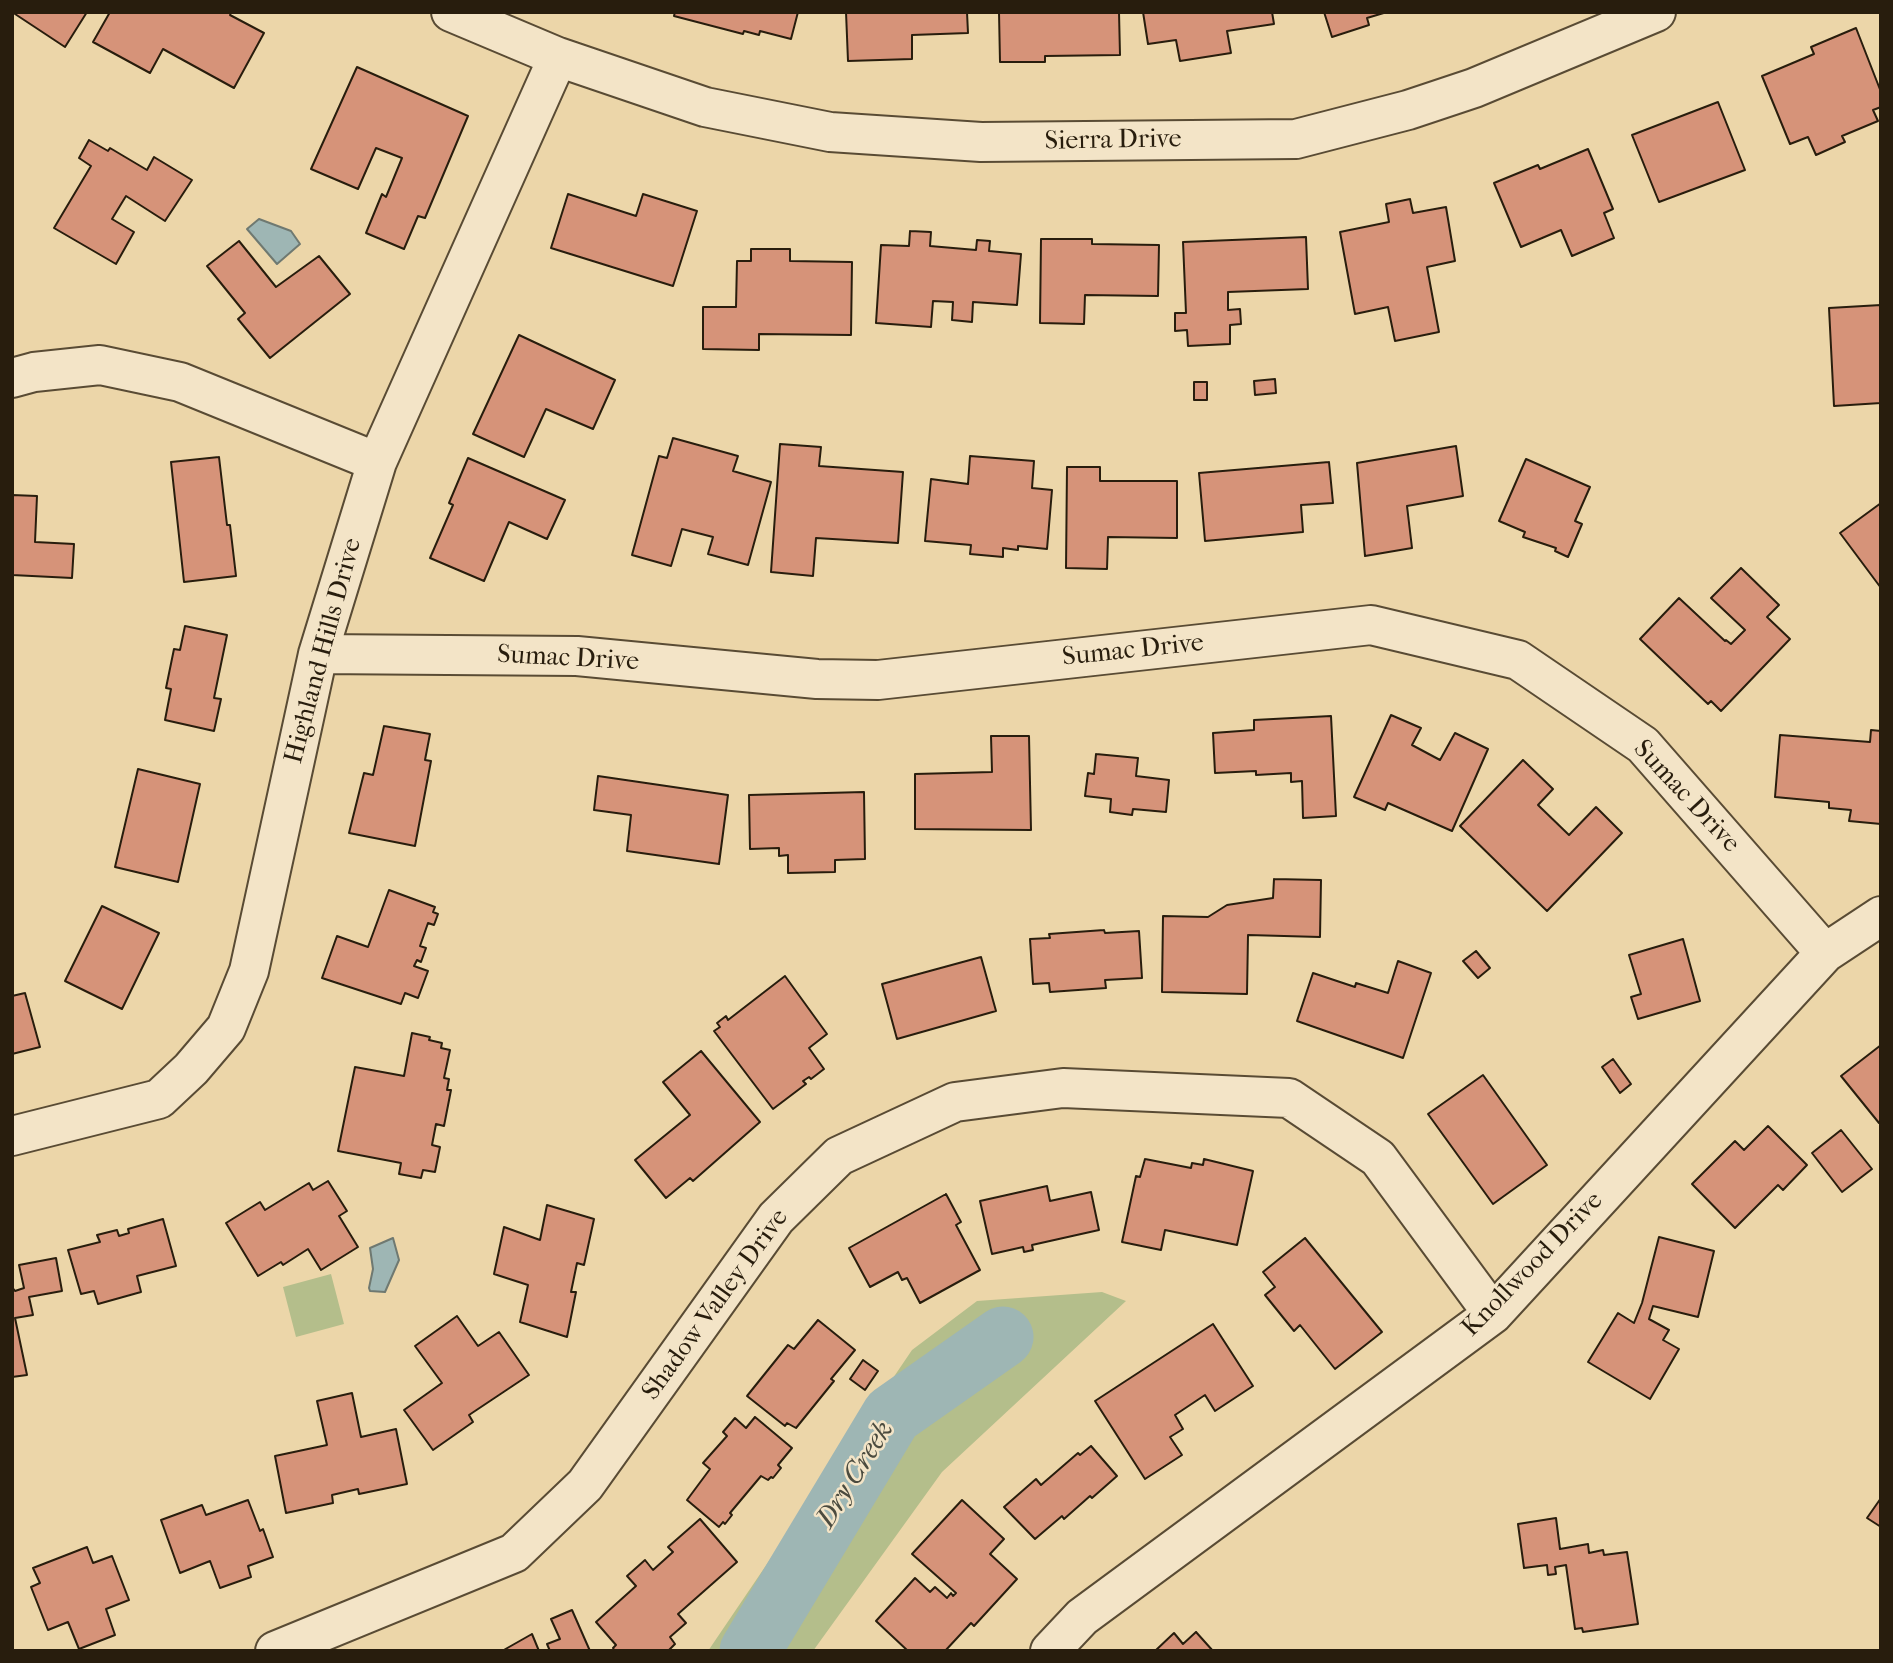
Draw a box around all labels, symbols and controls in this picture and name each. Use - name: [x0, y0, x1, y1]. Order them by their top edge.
- street label: Sierra Drive: [1044, 124, 1182, 158]
- street label: Highland Hills Drive: [279, 535, 369, 767]
- street label: Sumac Drive: [1061, 628, 1205, 674]
- street label: Sumac Drive: [496, 640, 640, 678]
- street label: Sumac Drive: [1626, 734, 1746, 860]
- street label: Knollwood Drive: [1456, 1186, 1610, 1344]
- street label: Shadow Valley Drive: [636, 1203, 796, 1407]
- water label: Dry Creek: [810, 1415, 902, 1535]

